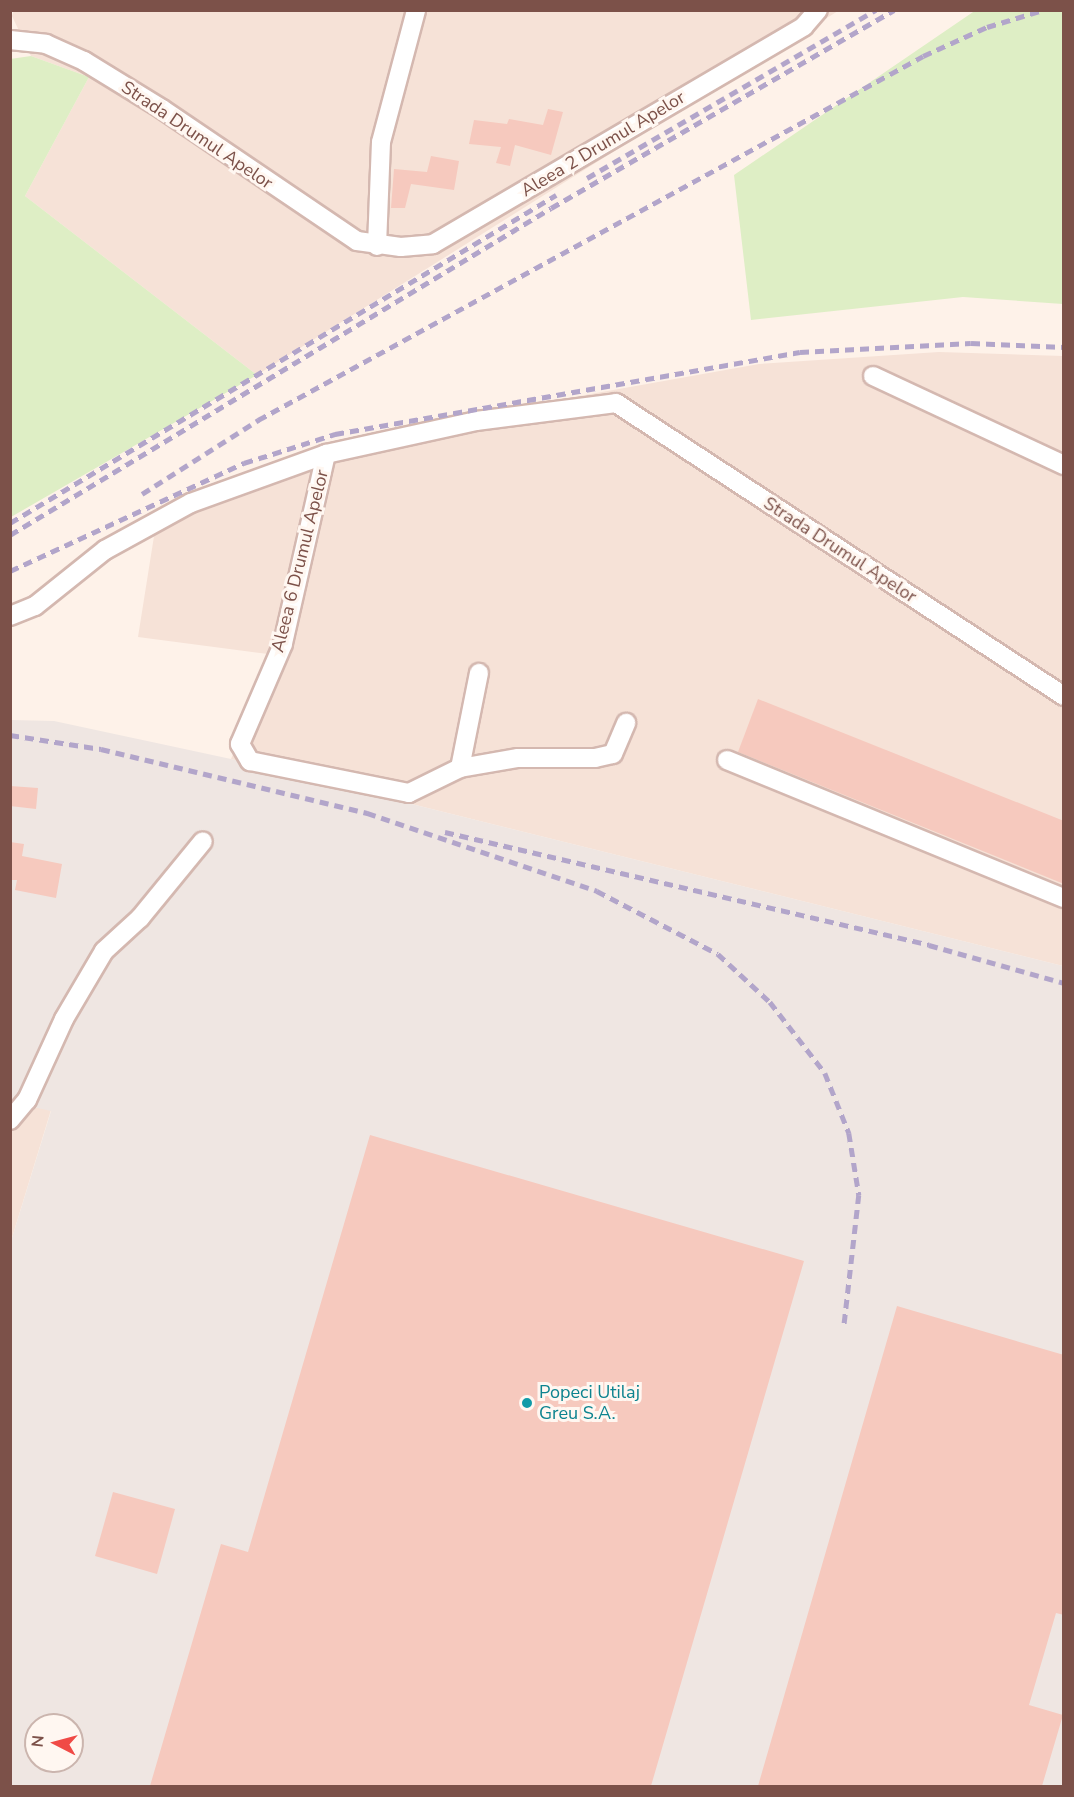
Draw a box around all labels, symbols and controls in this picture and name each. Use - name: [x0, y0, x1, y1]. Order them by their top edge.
- street label: Strada Drumul Apelor: [117, 76, 277, 194]
- street label: Aleea 2 Drumul Apelor: [517, 86, 689, 202]
- street label: Aleea 6 Drumul Apelor: [267, 467, 333, 655]
- street label: Strada Drumul Apelor: [759, 492, 921, 608]
- place label: Popeci Utilaj Greu S.A.: [539, 1382, 640, 1424]
- marker: Popeci Utilaj Greu S.A.: [520, 1396, 534, 1410]
- north arrow: [24, 1713, 84, 1773]
- text: N: [27, 1734, 50, 1748]

